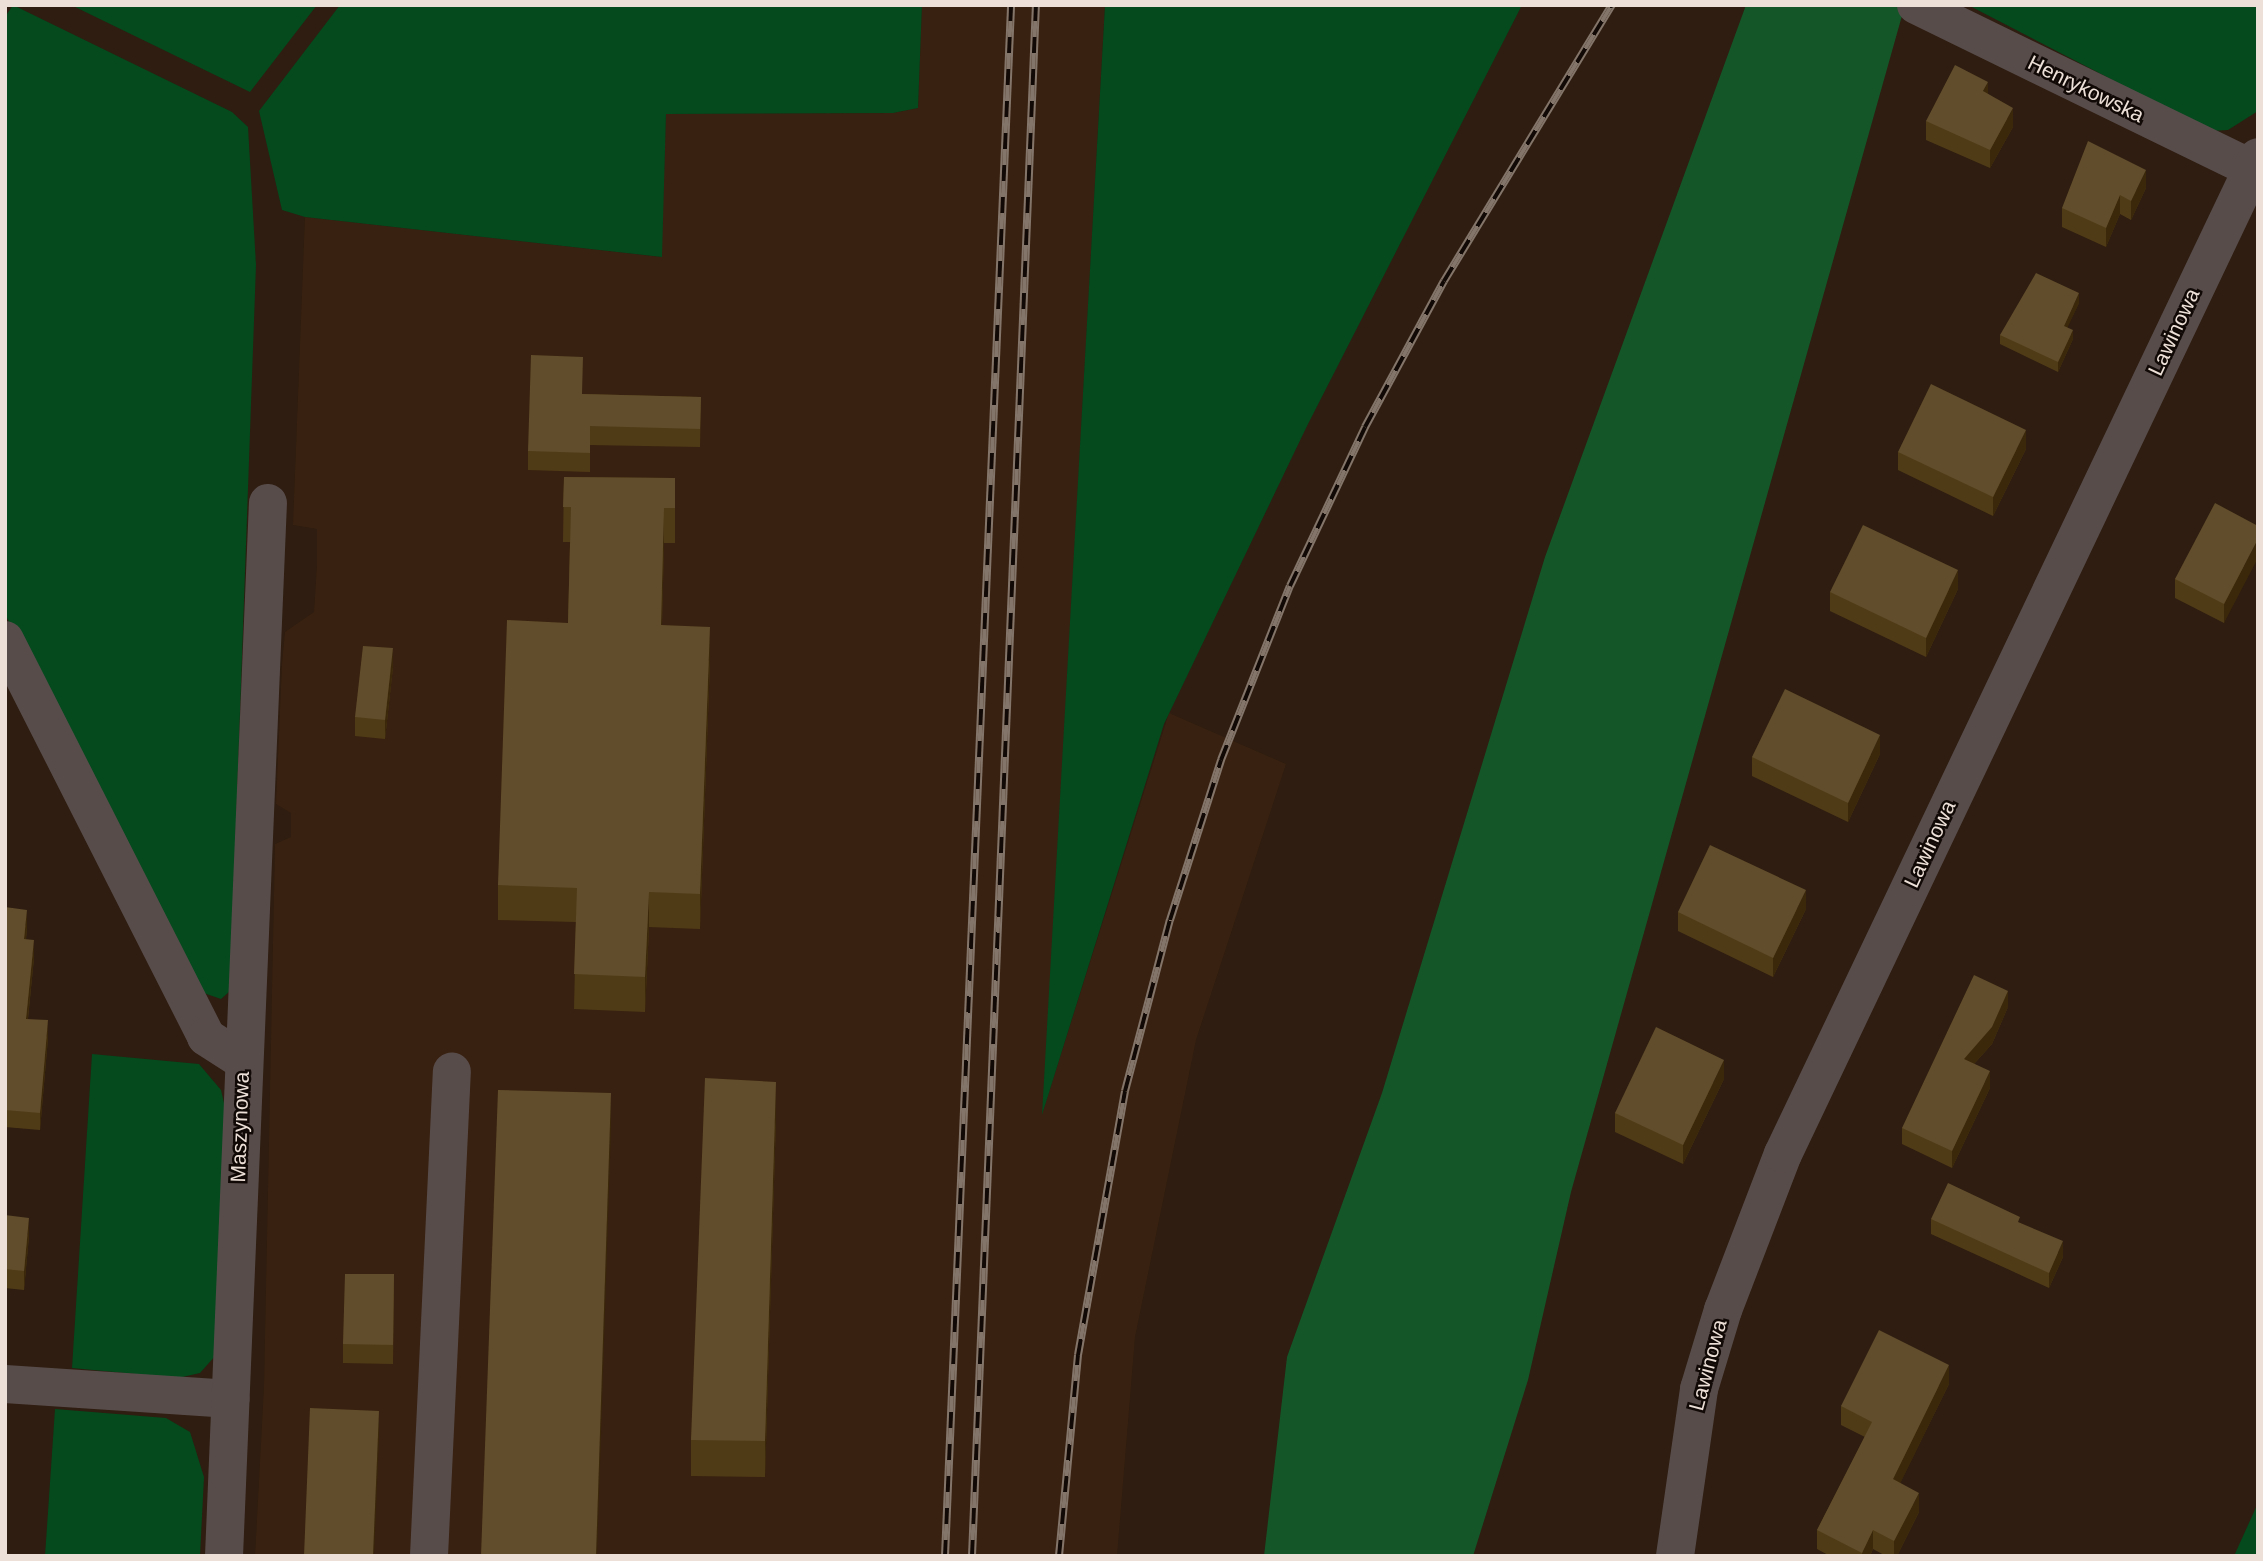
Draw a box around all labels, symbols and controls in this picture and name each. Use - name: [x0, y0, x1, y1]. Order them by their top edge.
- street label: Henrykowska: [2024, 50, 2148, 128]
- street label: Lawinowa: [2143, 284, 2205, 380]
- street label: Lawinowa: [1899, 796, 1961, 892]
- street label: Maszynowa: [225, 1071, 255, 1183]
- street label: Lawinowa: [1684, 1317, 1732, 1413]

